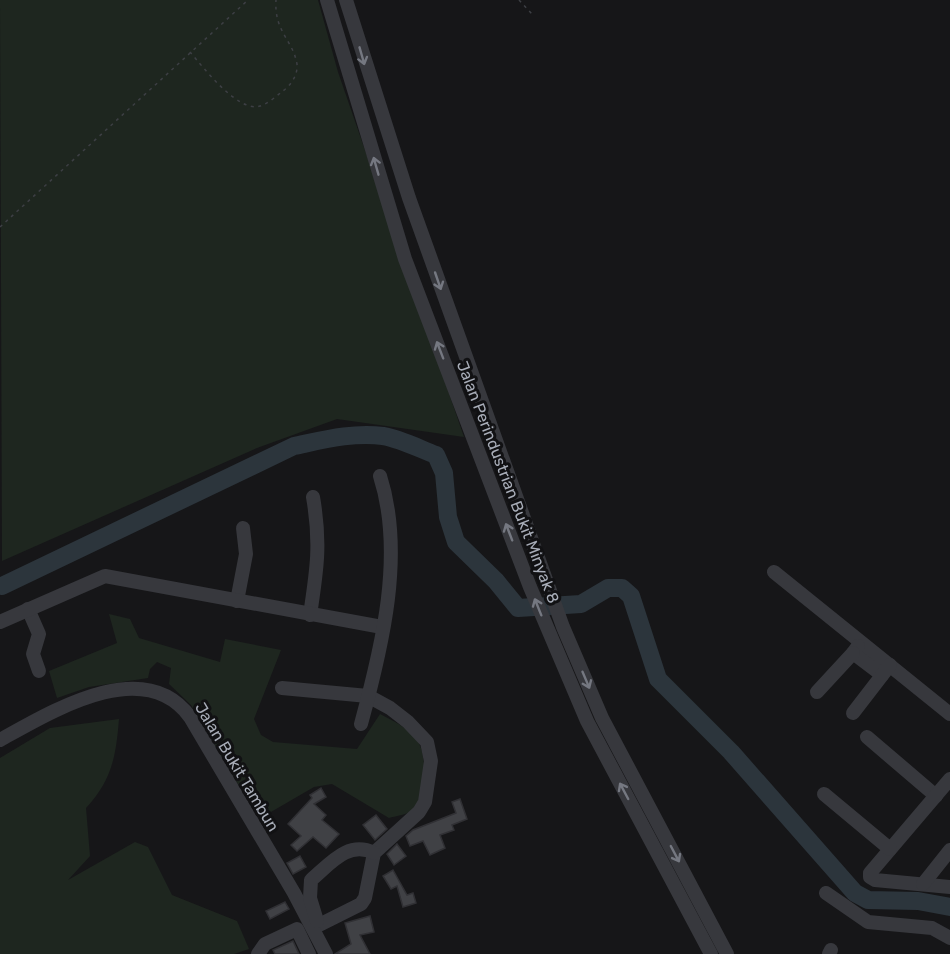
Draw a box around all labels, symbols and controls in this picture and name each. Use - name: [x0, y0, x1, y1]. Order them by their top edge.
- one-way arrow: [357, 46, 369, 65]
- one-way arrow: [370, 157, 381, 176]
- one-way arrow: [434, 271, 445, 290]
- one-way arrow: [434, 341, 445, 360]
- street label: Jalan Perindustrian Bukit Minyak 8: [453, 358, 563, 606]
- one-way arrow: [503, 524, 514, 542]
- one-way arrow: [532, 599, 543, 617]
- one-way arrow: [581, 671, 592, 689]
- street label: Jalan Bukit Tambun: [191, 699, 283, 835]
- one-way arrow: [618, 783, 630, 800]
- one-way arrow: [669, 845, 681, 862]

